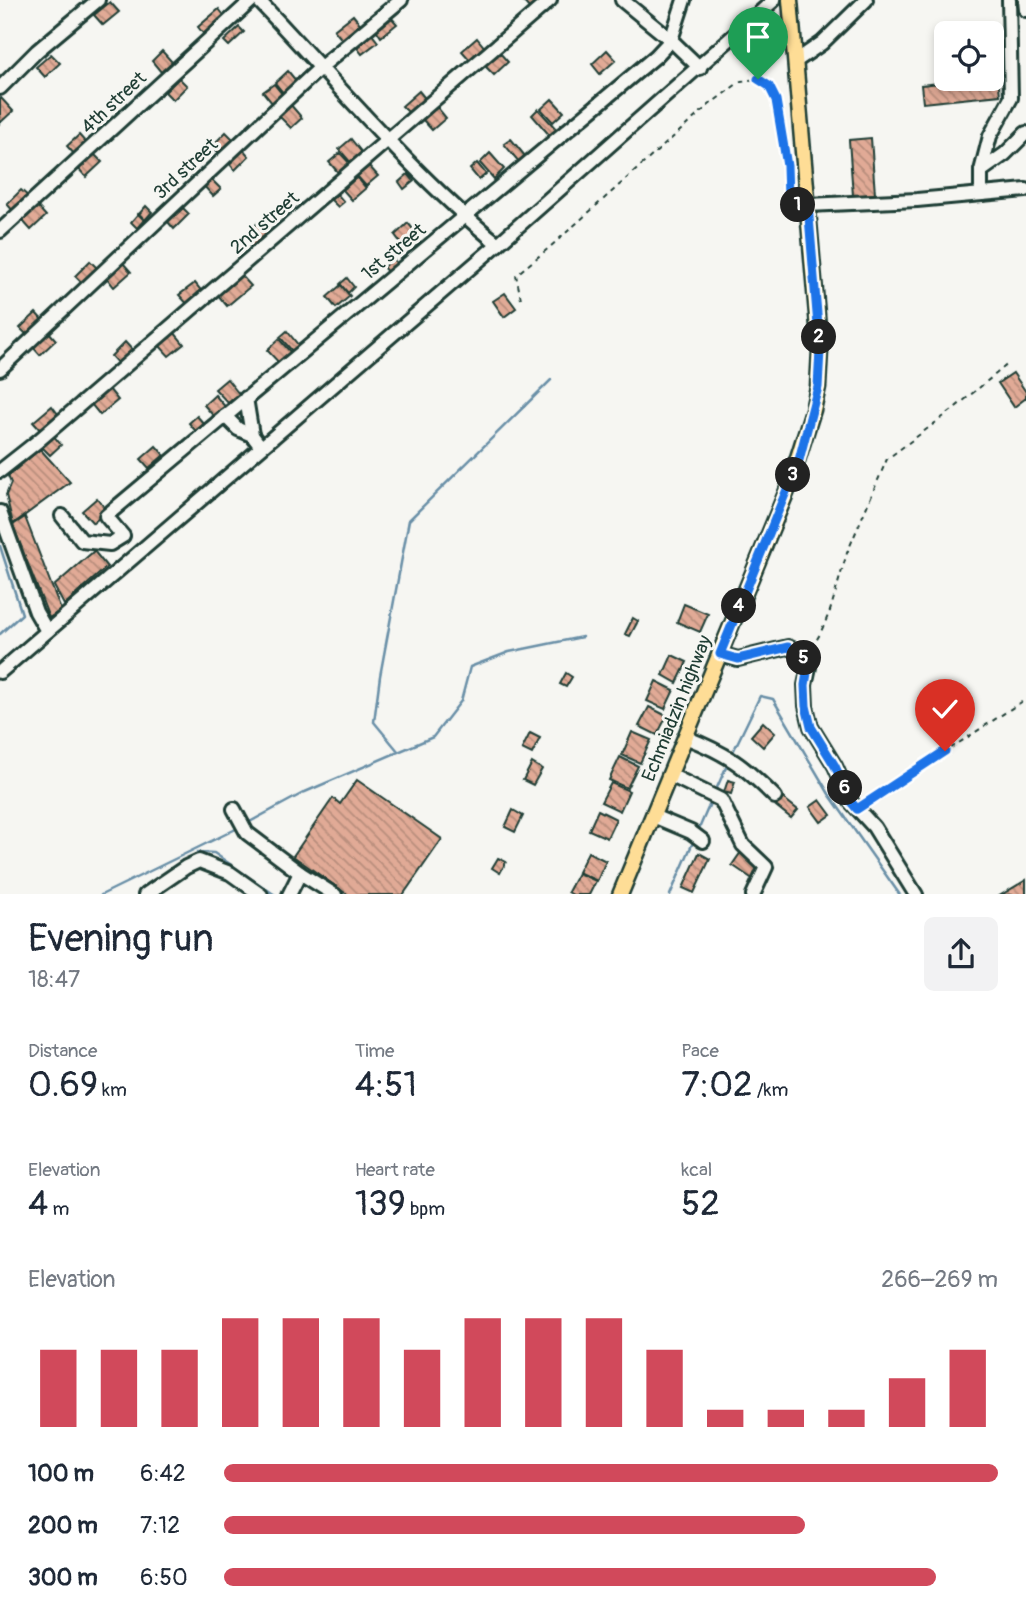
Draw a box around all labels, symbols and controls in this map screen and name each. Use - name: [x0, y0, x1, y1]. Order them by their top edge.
- pin: [728, 7, 788, 79]
- icon: arrive: [739, 18, 777, 56]
- map controls: [934, 21, 1004, 91]
- button: locate: [934, 21, 1004, 91]
- street label: 4th street: [76, 66, 152, 139]
- street label: 3rd street: [148, 133, 223, 205]
- street label: 2nd street: [225, 186, 304, 259]
- pin: 1: [780, 188, 816, 222]
- text: 1: [794, 192, 801, 216]
- street label: 1st street: [357, 218, 431, 286]
- pin: 2: [802, 320, 836, 354]
- text: 2: [813, 324, 824, 348]
- pin: 3: [776, 458, 810, 492]
- text: 3: [787, 462, 798, 486]
- pin: 4: [722, 588, 756, 624]
- text: 4: [733, 593, 744, 617]
- street label: Echmiadzin highway: [637, 632, 717, 785]
- pin: 5: [786, 640, 822, 676]
- text: 5: [798, 645, 809, 669]
- pin: [915, 679, 975, 751]
- icon: check: [926, 690, 964, 728]
- pin: 6: [828, 770, 862, 806]
- text: 6: [839, 775, 850, 799]
- text: Evening run: [28, 915, 214, 963]
- button: share: [924, 917, 998, 991]
- text: 18:47: [28, 965, 80, 994]
- text: Distance: [28, 1039, 97, 1063]
- text: Time: [355, 1039, 394, 1063]
- text: Pace: [681, 1039, 719, 1063]
- text: 0.69: [28, 1063, 98, 1107]
- text: 4:51: [355, 1063, 417, 1107]
- text: 7:02: [681, 1063, 753, 1107]
- text: km: [98, 1078, 127, 1102]
- text: /km: [753, 1078, 788, 1102]
- text: Elevation: [28, 1158, 100, 1182]
- text: Heart rate: [355, 1158, 435, 1182]
- text: kcal: [681, 1158, 712, 1182]
- text: 4: [28, 1182, 48, 1226]
- text: 139: [355, 1182, 406, 1226]
- text: 52: [681, 1182, 720, 1226]
- text: m: [48, 1197, 69, 1221]
- text: bpm: [406, 1197, 445, 1221]
- text: Elevation: [28, 1265, 116, 1294]
- text: 266–269 m: [881, 1265, 998, 1294]
- text: 100 m: [28, 1459, 94, 1488]
- text: 6:42: [140, 1459, 186, 1488]
- text: 200 m: [28, 1511, 98, 1540]
- text: 7:12: [140, 1511, 180, 1540]
- text: 300 m: [28, 1563, 98, 1592]
- text: 6:50: [140, 1563, 188, 1592]

